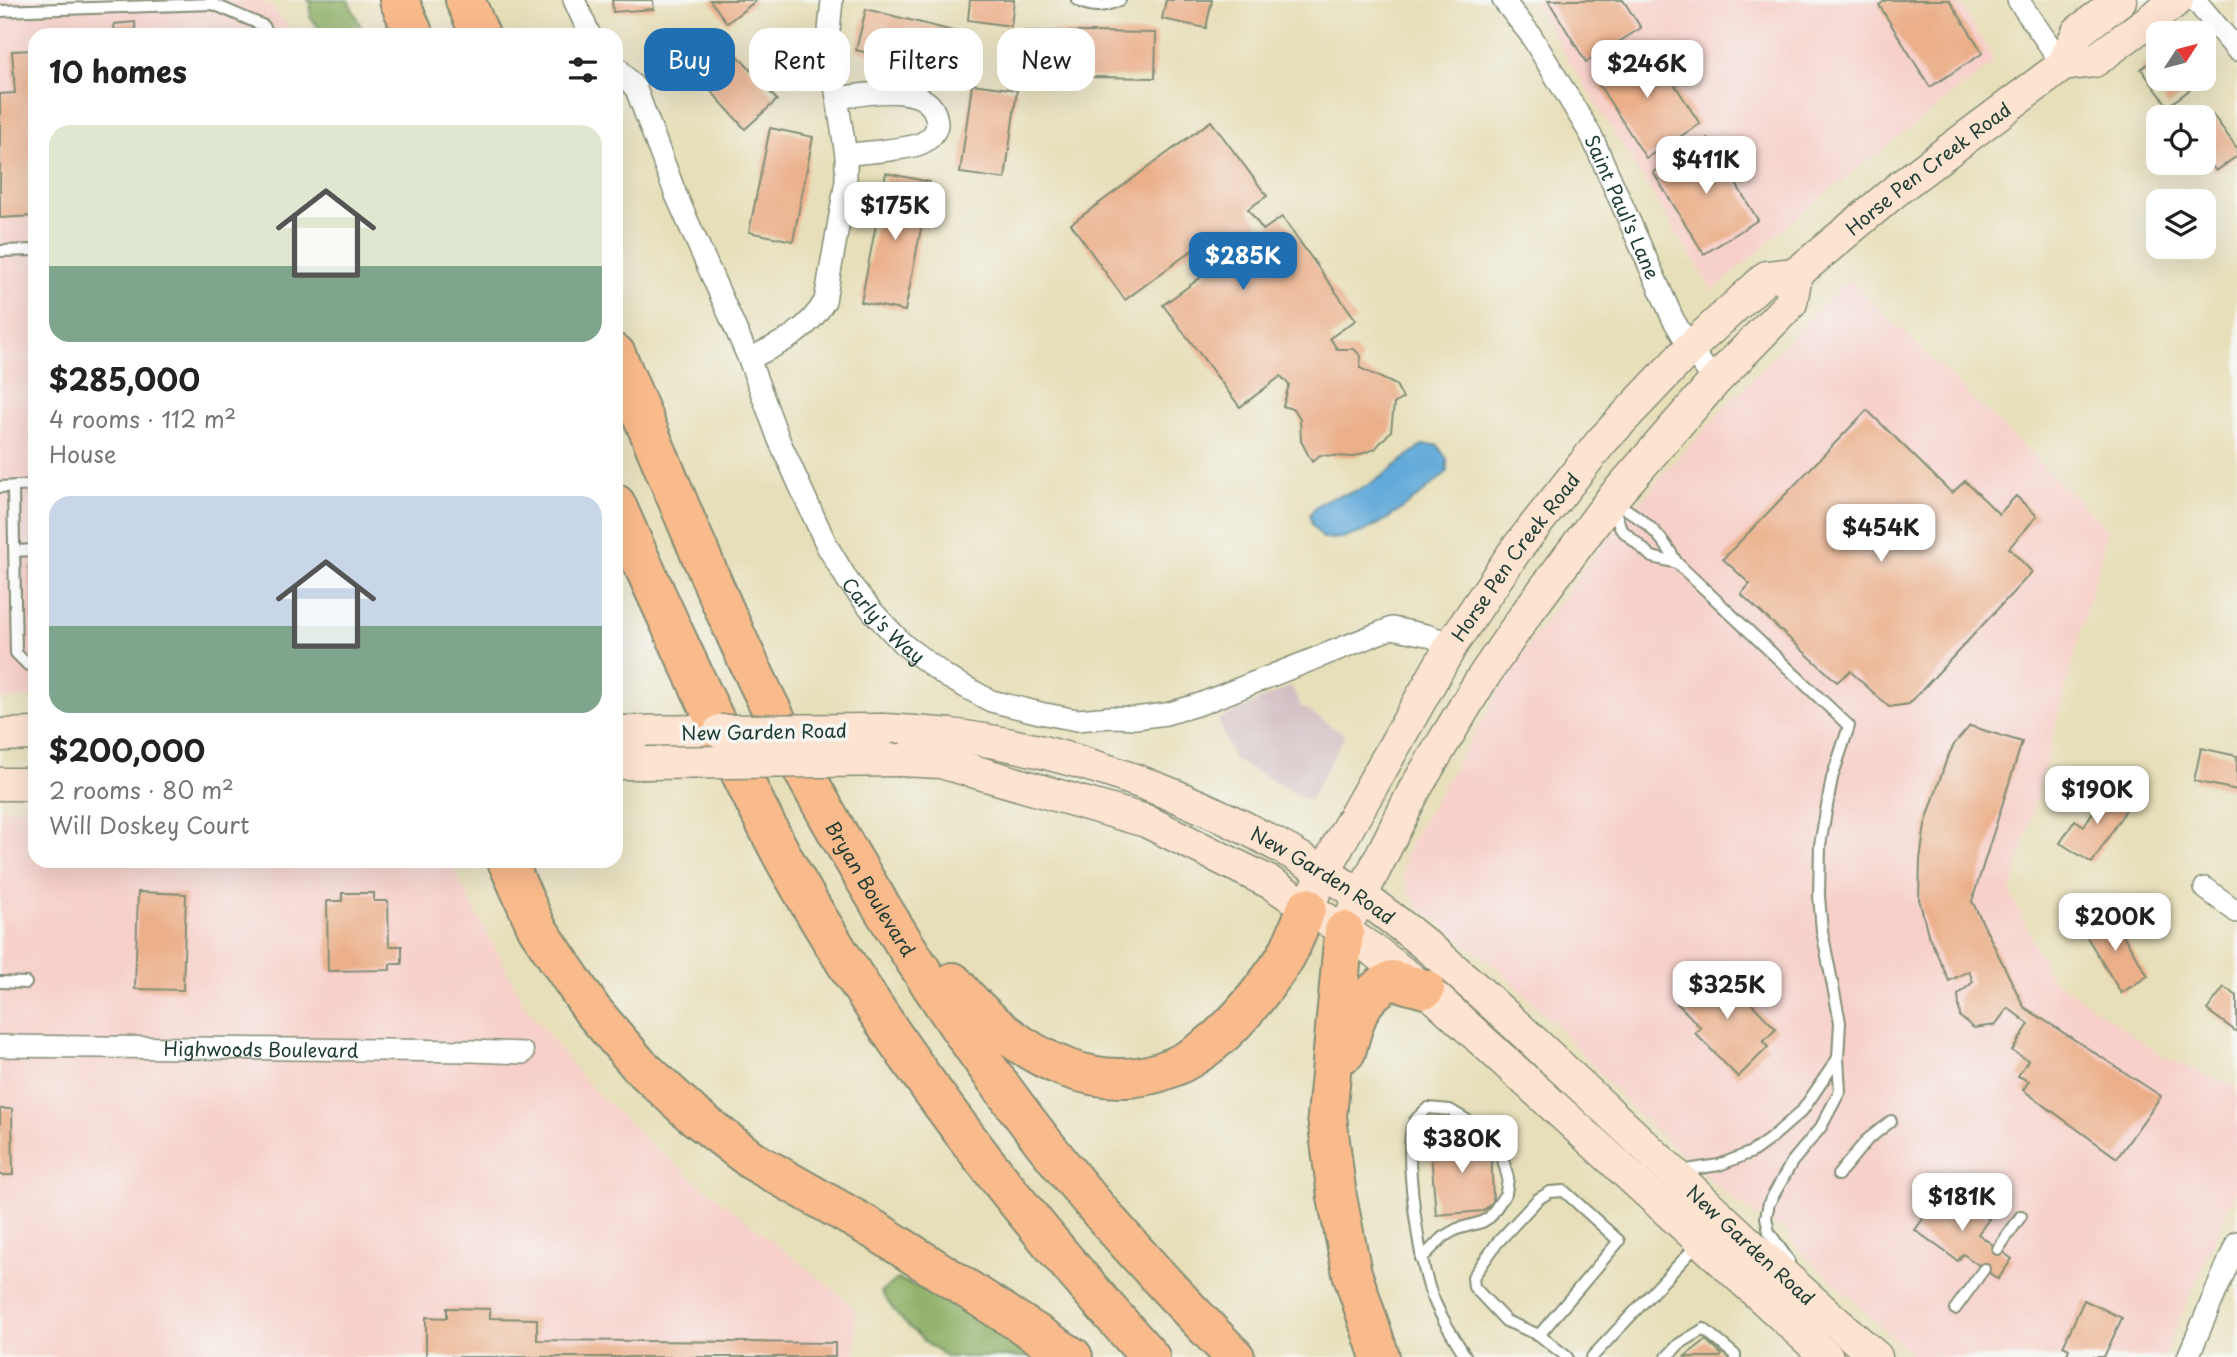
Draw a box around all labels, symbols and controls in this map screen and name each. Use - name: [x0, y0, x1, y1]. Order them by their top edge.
- north arrow: [2146, 21, 2216, 91]
- map controls: [2146, 21, 2216, 259]
- chip: Buy: [644, 28, 735, 91]
- chip: Rent: [749, 28, 850, 91]
- chip: Filters: [864, 28, 983, 91]
- chip: New: [997, 28, 1095, 91]
- pin: $246K: [1598, 41, 1696, 100]
- text: $246K: [1607, 45, 1687, 80]
- text: 10 homes: [49, 48, 187, 93]
- icon: filters: [564, 51, 602, 89]
- street label: Horse Pen Creek Road: [1839, 95, 2016, 241]
- button: locate: [2146, 105, 2216, 175]
- street label: Saint Paul's Lane: [1579, 130, 1667, 284]
- pin: $411K: [1657, 136, 1755, 196]
- text: $411K: [1672, 141, 1740, 176]
- icon: home: [263, 170, 389, 296]
- pin: $175K: [846, 182, 944, 242]
- text: $175K: [860, 187, 930, 222]
- button: layers: [2146, 189, 2216, 259]
- pin: $285K: [1194, 232, 1292, 292]
- text: $285K: [1205, 237, 1281, 272]
- text: $285,000: [49, 356, 200, 401]
- text: 4 rooms · 112 m²: [49, 401, 236, 436]
- text: House: [49, 436, 116, 471]
- street label: Horse Pen Creek Road: [1444, 466, 1586, 647]
- pin: $454K: [1832, 504, 1930, 564]
- text: $454K: [1842, 509, 1920, 544]
- icon: home: [263, 541, 389, 667]
- street label: Carly's Way: [836, 571, 931, 670]
- street label: New Garden Road: [681, 716, 847, 746]
- text: $200,000: [49, 727, 205, 772]
- pin: $190K: [2048, 766, 2146, 826]
- text: $190K: [2061, 771, 2133, 806]
- text: 2 rooms · 80 m²: [49, 772, 234, 807]
- text: Will Doskey Court: [49, 807, 249, 842]
- street label: Bryan Boulevard: [820, 816, 923, 962]
- street label: New Garden Road: [1246, 819, 1401, 930]
- pin: $200K: [2066, 894, 2164, 953]
- text: $200K: [2075, 898, 2155, 933]
- pin: $325K: [1678, 962, 1776, 1021]
- text: $325K: [1689, 966, 1765, 1001]
- street label: Highwoods Boulevard: [163, 1034, 359, 1064]
- pin: $380K: [1413, 1116, 1511, 1175]
- text: $380K: [1423, 1120, 1501, 1155]
- pin: $181K: [1913, 1174, 2011, 1233]
- street label: New Garden Road: [1680, 1178, 1821, 1311]
- text: $181K: [1928, 1178, 1996, 1213]

